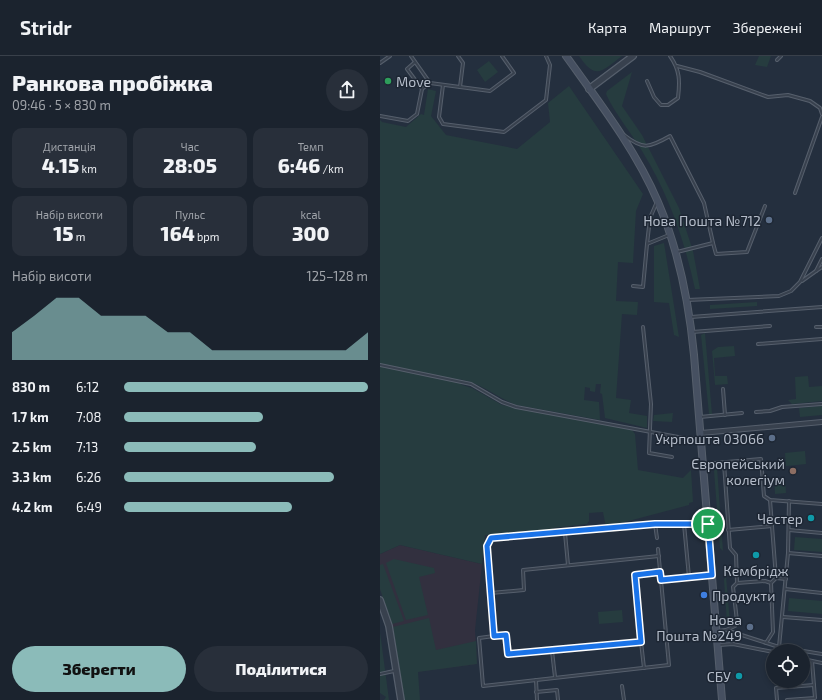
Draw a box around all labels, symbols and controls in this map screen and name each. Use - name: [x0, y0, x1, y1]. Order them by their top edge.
- text: Stridr: [20, 16, 72, 39]
- text: Карта: [588, 19, 627, 36]
- text: Маршрут: [649, 19, 711, 36]
- text: Збережені: [733, 19, 802, 36]
- text: Ранкова пробіжка: [12, 69, 213, 95]
- button: share: [326, 69, 368, 111]
- place label: Move: [396, 73, 431, 90]
- marker: Move: [383, 76, 393, 86]
- text: 09:46 · 5 × 830 m: [12, 97, 111, 113]
- text: Дистанція: [43, 140, 96, 153]
- text: Час: [181, 140, 199, 153]
- text: Темп: [298, 140, 323, 153]
- text: 4.15: [42, 153, 79, 177]
- text: 28:05: [163, 153, 217, 177]
- text: 6:46: [278, 153, 320, 177]
- text: km: [79, 162, 97, 175]
- text: /km: [320, 162, 344, 175]
- text: Набір висоти: [36, 208, 103, 221]
- text: Пульс: [175, 208, 205, 221]
- text: kcal: [301, 208, 321, 221]
- place label: Нова Пошта №712: [643, 212, 761, 229]
- marker: Нова Пошта №712: [764, 215, 774, 225]
- text: 15: [53, 221, 73, 245]
- text: 164: [161, 221, 195, 245]
- text: 300: [292, 221, 329, 245]
- text: m: [73, 230, 86, 243]
- text: bpm: [195, 230, 219, 243]
- text: Набір висоти: [12, 268, 92, 284]
- text: 125–128 m: [307, 268, 368, 284]
- text: 830 m: [12, 379, 50, 395]
- text: 6:12: [76, 379, 99, 395]
- text: 1.7 km: [12, 409, 49, 425]
- text: 7:08: [76, 409, 101, 425]
- place label: Укрпошта 03066: [655, 430, 764, 447]
- marker: Укрпошта 03066: [767, 433, 777, 443]
- text: 2.5 km: [12, 439, 51, 455]
- text: 7:13: [76, 439, 98, 455]
- place label: Європейський колегіум: [691, 455, 785, 488]
- marker: Європейський колегіум: [788, 466, 798, 476]
- text: 3.3 km: [12, 469, 51, 485]
- text: 6:26: [76, 469, 101, 485]
- text: 4.2 km: [12, 499, 53, 515]
- text: 6:49: [76, 499, 102, 515]
- pin: [691, 507, 725, 541]
- place label: Честер: [757, 510, 803, 527]
- icon: arrive: [697, 513, 719, 535]
- marker: Честер: [806, 513, 816, 523]
- marker: Кембрідж: [751, 550, 761, 560]
- place label: Кембрідж: [723, 562, 789, 579]
- place label: Продукти: [712, 587, 775, 604]
- marker: Продукти: [699, 590, 709, 600]
- place label: Нова Пошта №249: [656, 611, 742, 644]
- marker: Нова Пошта №249: [745, 622, 755, 632]
- map controls: [766, 644, 810, 688]
- button: locate: [766, 644, 810, 688]
- button: Зберегти: [12, 646, 186, 692]
- button: Поділитися: [194, 646, 368, 692]
- place label: СБУ: [707, 668, 731, 685]
- marker: СБУ: [734, 671, 744, 681]

